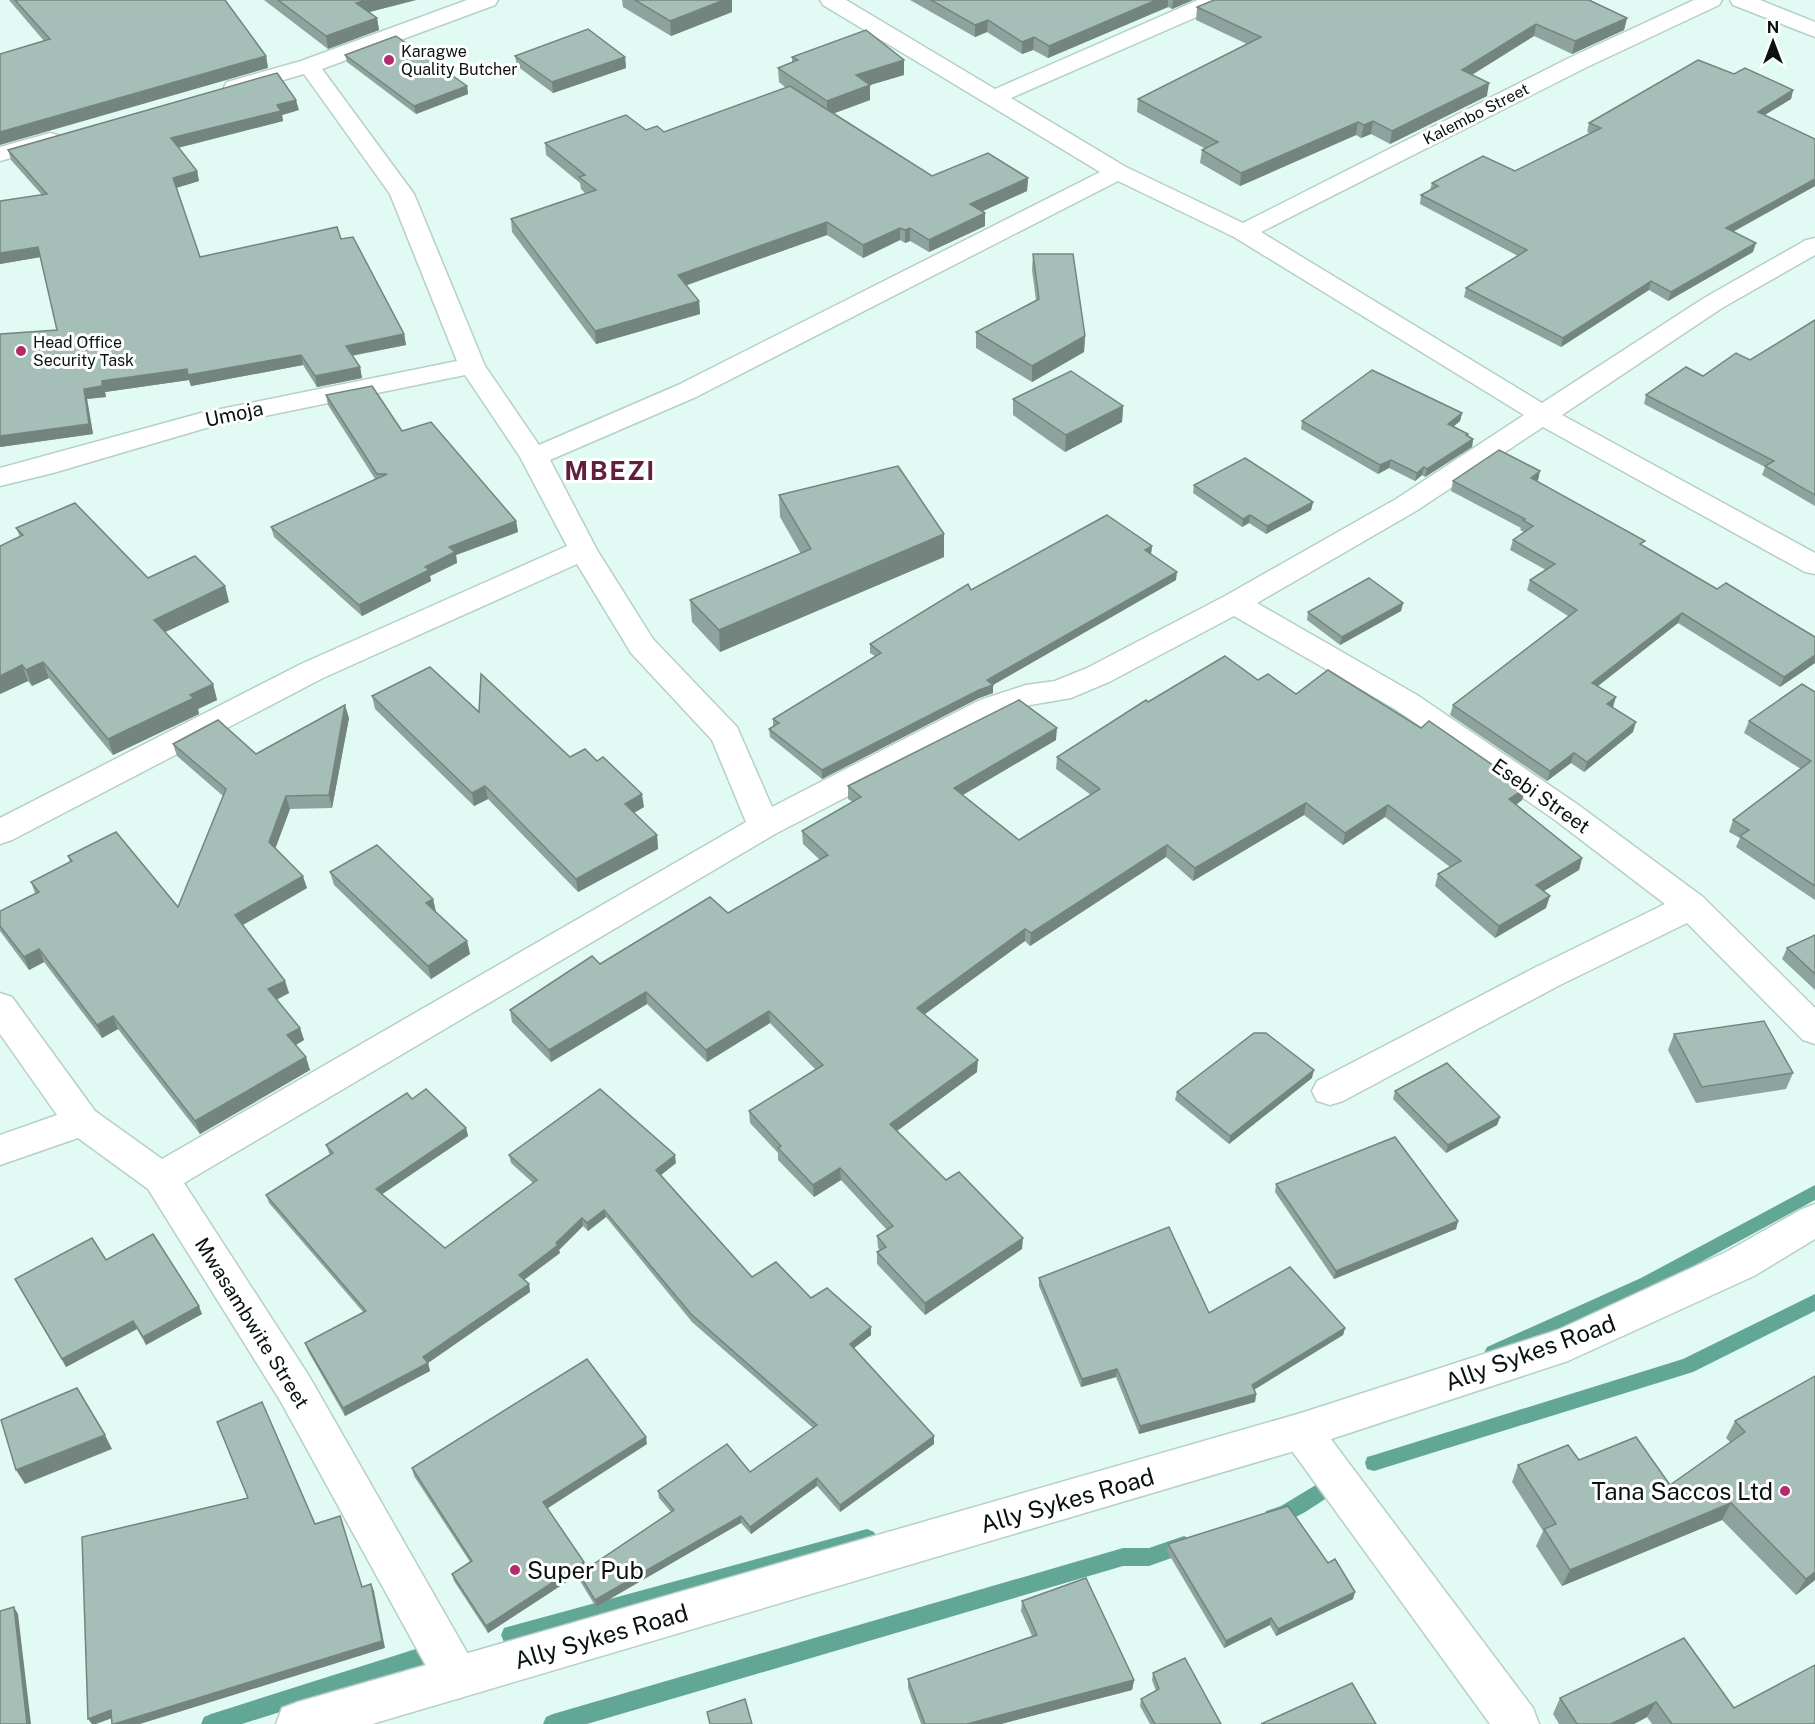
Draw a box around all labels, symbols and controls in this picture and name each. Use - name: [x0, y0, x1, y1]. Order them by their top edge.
- north arrow: [1743, 12, 1803, 72]
- text: N: [1767, 18, 1779, 37]
- place label: Karagwe Quality Butcher: [401, 42, 518, 79]
- marker: Karagwe Quality Butcher: [382, 53, 396, 67]
- street label: Kalembo Street: [1420, 79, 1532, 149]
- place label: Head Office Security Task: [33, 333, 134, 370]
- marker: Head Office Security Task: [14, 344, 28, 358]
- street label: Umoja: [203, 396, 265, 432]
- district label: MBEZI: [564, 455, 656, 486]
- street label: Esebi Street: [1487, 754, 1595, 838]
- street label: Mwasambwite Street: [190, 1233, 314, 1413]
- street label: Ally Sykes Road: [1441, 1308, 1619, 1396]
- street label: Ally Sykes Road: [977, 1462, 1157, 1538]
- place label: Tana Saccos Ltd: [1591, 1477, 1773, 1505]
- marker: Tana Saccos Ltd: [1778, 1484, 1792, 1498]
- place label: Super Pub: [527, 1556, 644, 1584]
- marker: Super Pub: [508, 1563, 522, 1577]
- street label: Ally Sykes Road: [511, 1598, 691, 1674]

